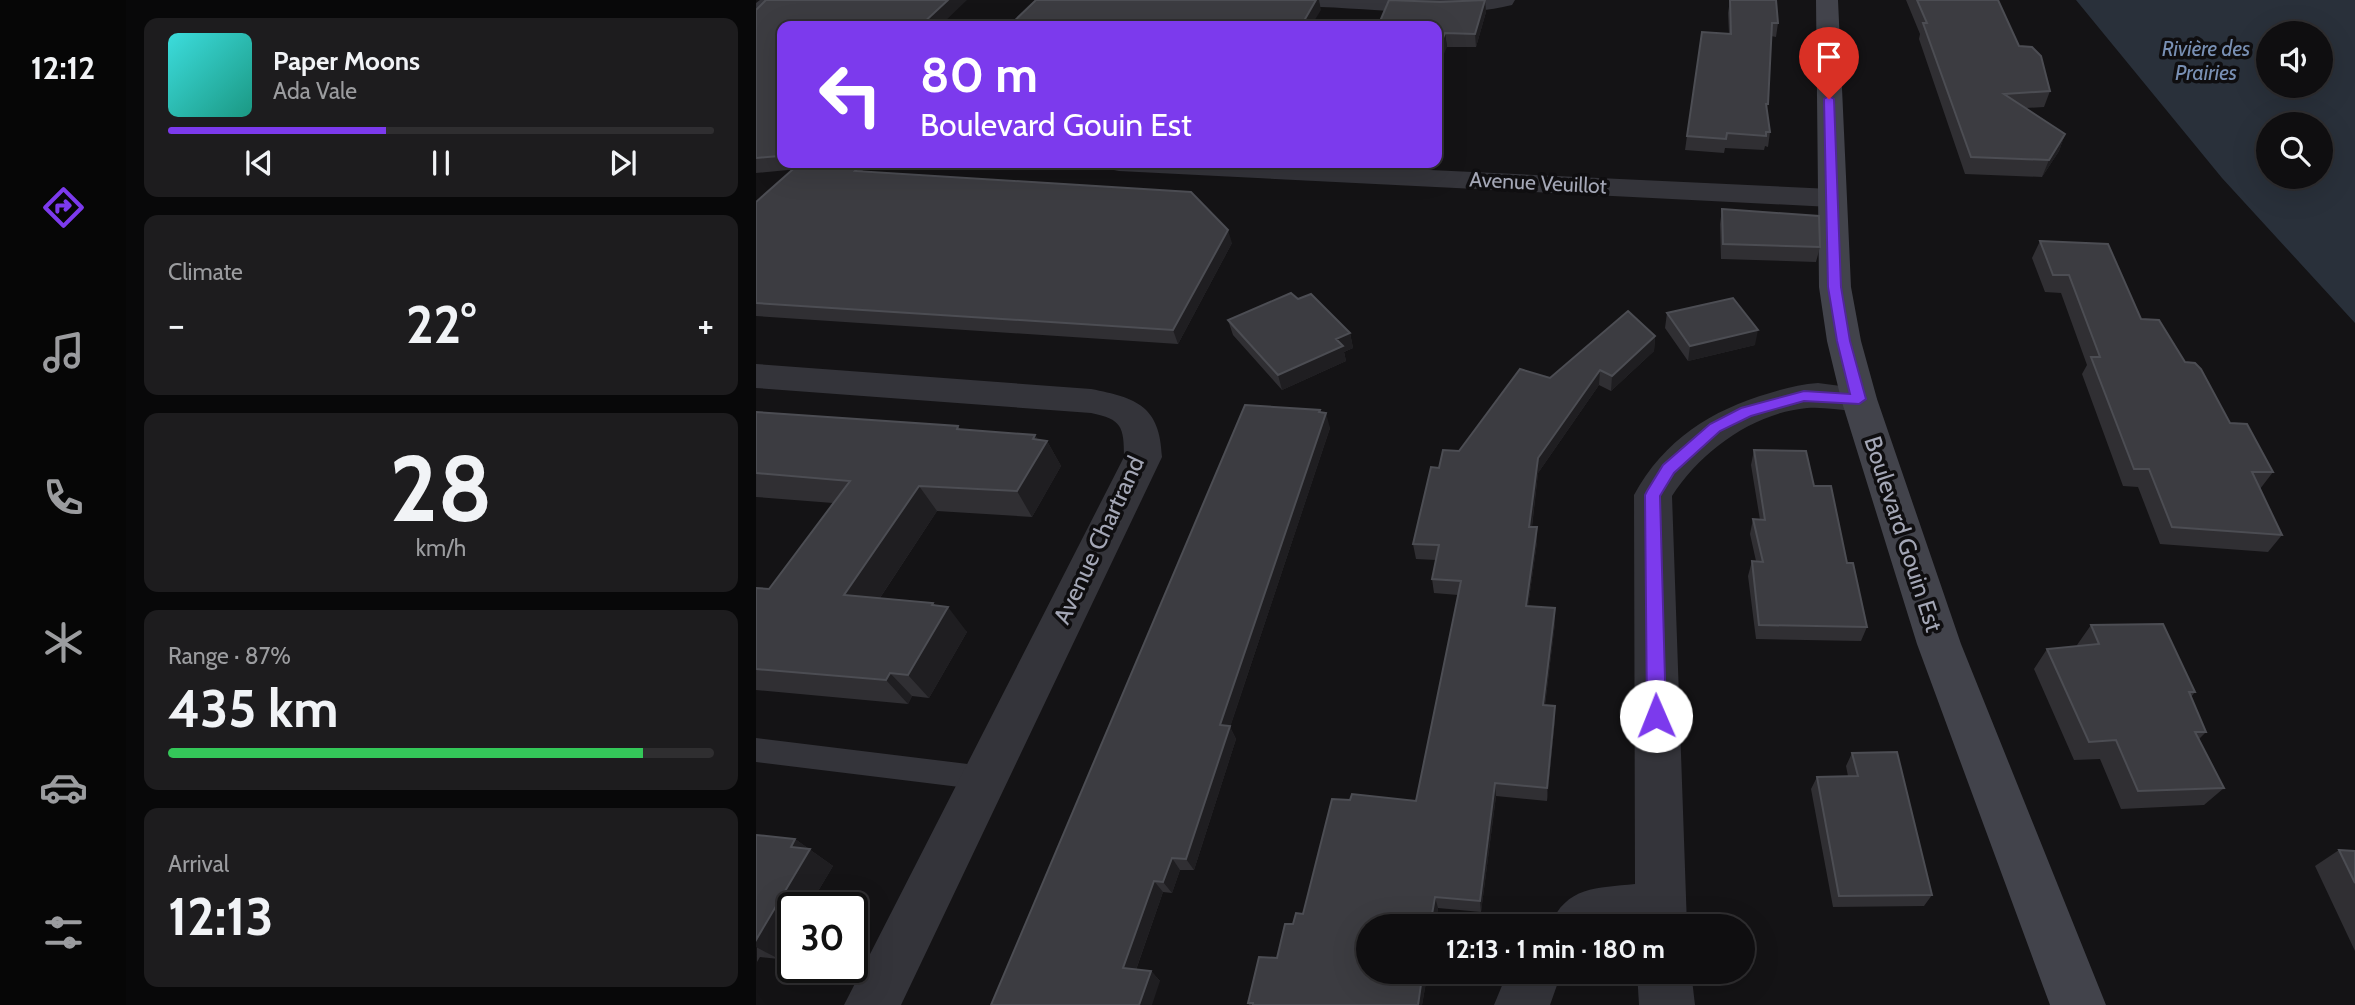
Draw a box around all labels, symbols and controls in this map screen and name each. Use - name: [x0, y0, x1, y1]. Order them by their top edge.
- map controls: [2256, 21, 2333, 189]
- button: sound: [2256, 21, 2333, 98]
- pin: [1799, 27, 1859, 99]
- water label: Rivière des Prairies: [2162, 36, 2250, 85]
- icon: arrive: [1810, 38, 1848, 76]
- text: Paper Moons: [273, 45, 420, 77]
- text: 80 m: [920, 45, 1038, 104]
- text: 12:12: [31, 48, 95, 87]
- icon: left: [805, 49, 896, 140]
- text: Ada Vale: [273, 77, 357, 105]
- text: Boulevard Gouin Est: [920, 105, 1192, 144]
- button: search: [2256, 112, 2333, 189]
- icon: previous: [240, 144, 278, 182]
- icon: pause: [422, 144, 460, 182]
- icon: next: [604, 144, 642, 182]
- street label: Avenue Veuillot: [1469, 166, 1607, 199]
- icon: directions: [39, 183, 88, 232]
- text: Climate: [168, 258, 243, 286]
- text: 22°: [406, 293, 476, 356]
- text: −: [168, 301, 185, 348]
- text: +: [697, 301, 714, 348]
- icon: music: [39, 328, 88, 377]
- street label: Boulevard Gouin Est: [1858, 432, 1949, 635]
- text: 28: [389, 433, 493, 544]
- street label: Avenue Chartrand: [1047, 451, 1150, 628]
- icon: phone: [39, 473, 88, 522]
- text: km/h: [416, 534, 466, 562]
- icon: climate: [39, 618, 88, 667]
- text: Range · 87%: [168, 642, 291, 670]
- text: 435 km: [168, 677, 338, 740]
- position arrow: [1619, 679, 1693, 753]
- icon: car: [39, 763, 88, 812]
- text: Arrival: [168, 850, 229, 878]
- text: 12:13: [168, 885, 273, 948]
- speed limit sign: 30: [777, 892, 868, 983]
- icon: filters: [39, 908, 88, 957]
- text: 12:13 · 1 min · 180 m: [1446, 933, 1665, 965]

